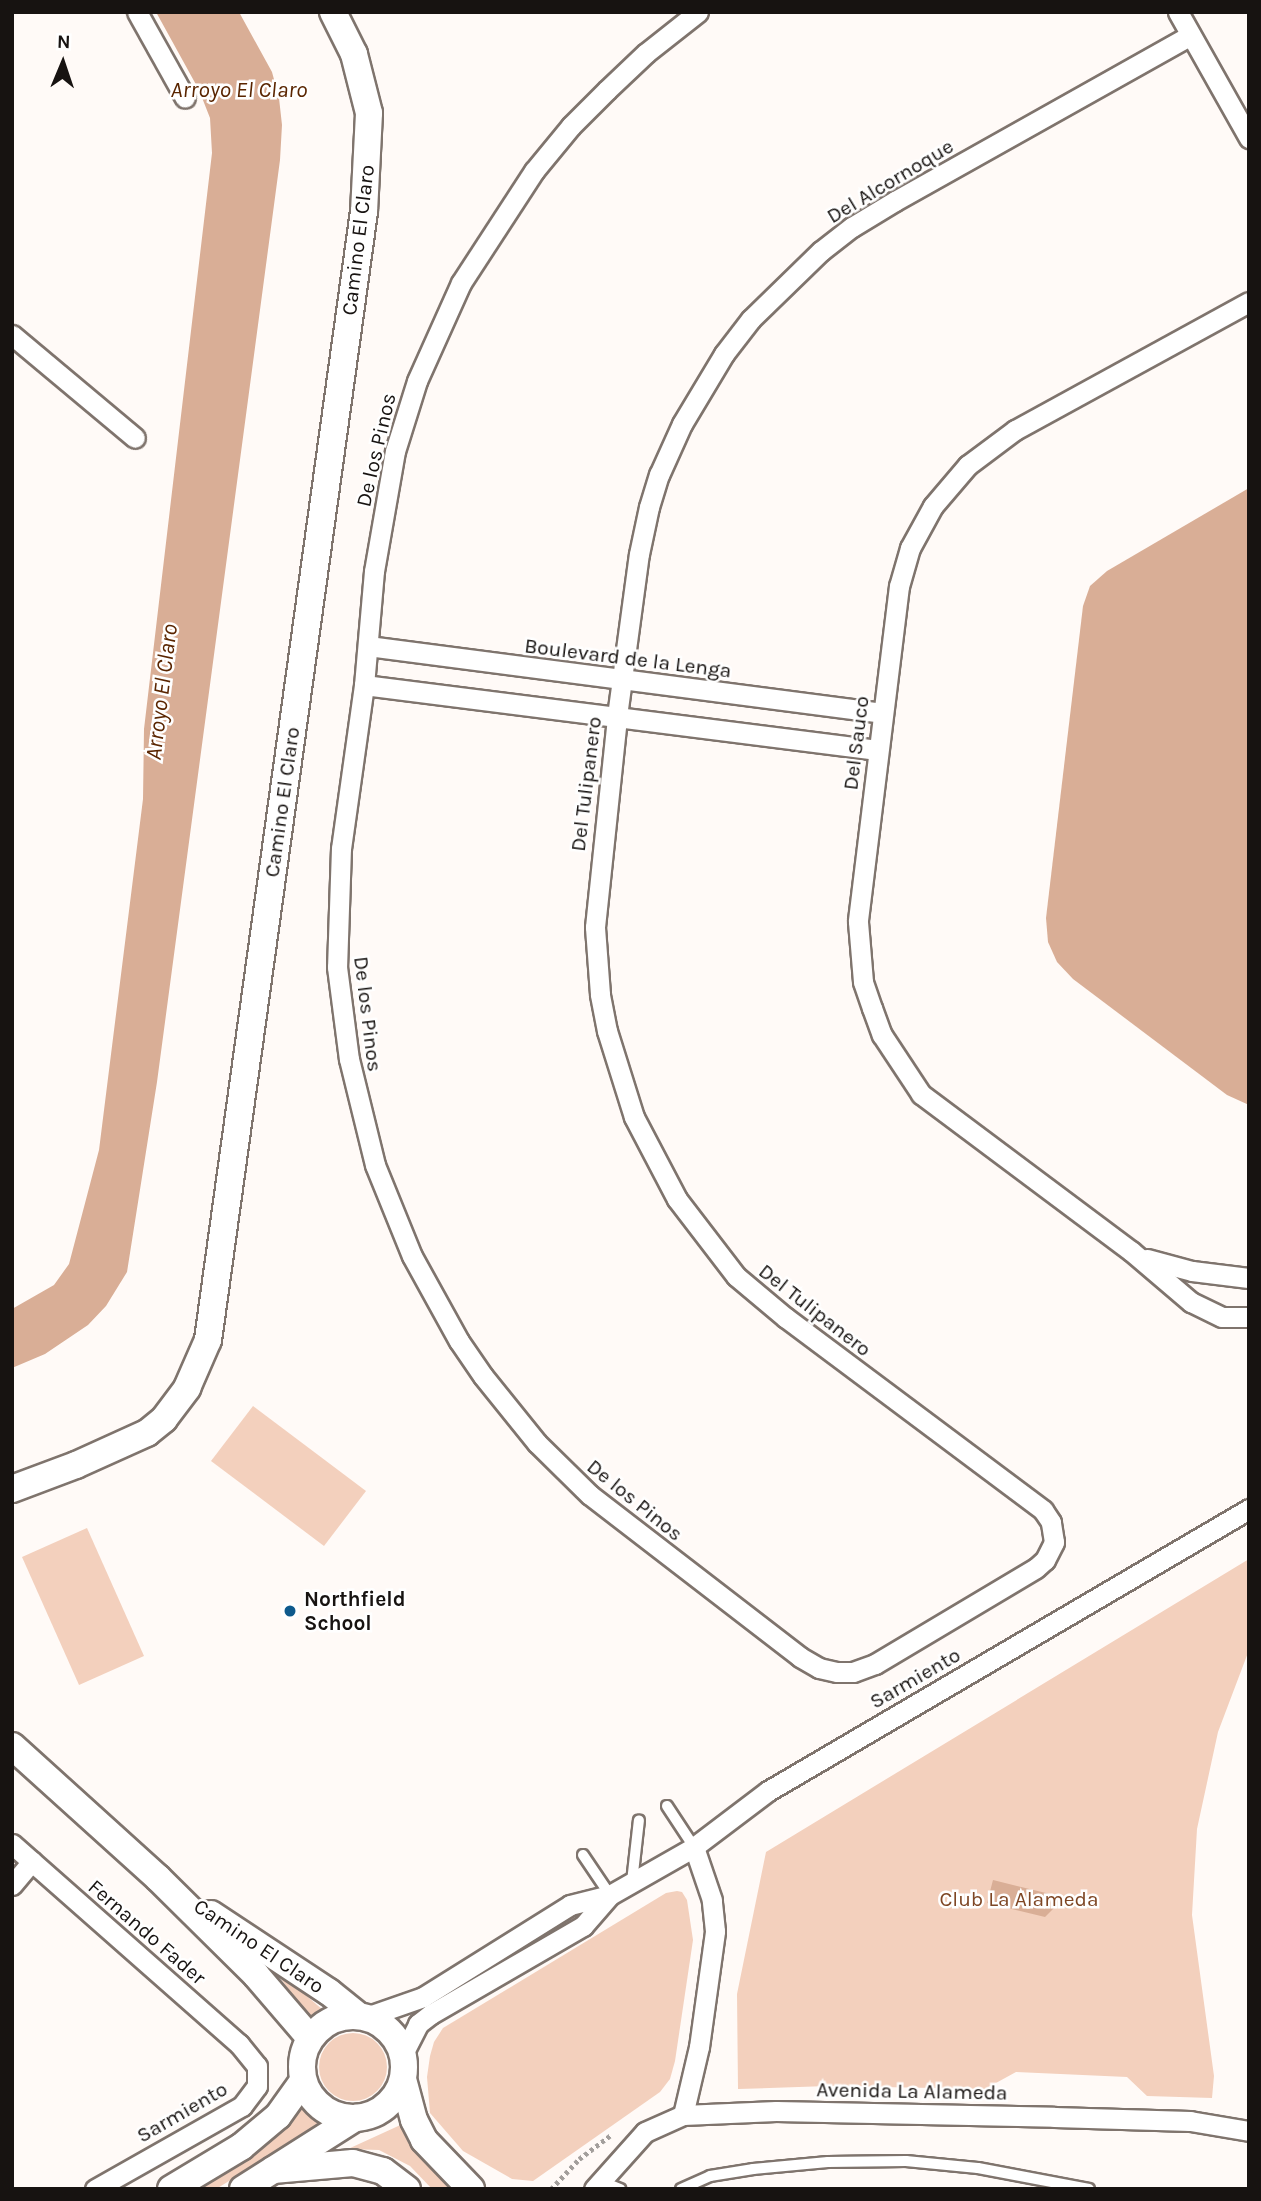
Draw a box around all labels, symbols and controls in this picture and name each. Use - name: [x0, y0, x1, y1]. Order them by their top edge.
- north arrow: [28, 28, 98, 98]
- text: N: [57, 31, 71, 53]
- water label: Arroyo El Claro: [171, 76, 307, 104]
- street label: Del Alcornoque: [822, 133, 958, 229]
- street label: Camino El Claro: [336, 163, 380, 317]
- street label: De los Pinos: [351, 391, 401, 509]
- water label: Arroyo El Claro: [140, 622, 184, 762]
- street label: Boulevard de la Lenga: [523, 633, 733, 683]
- street label: Del Sauco: [838, 694, 874, 792]
- street label: Del Tulipanero: [565, 715, 607, 853]
- street label: Camino El Claro: [259, 725, 305, 879]
- street label: De los Pinos: [348, 955, 388, 1073]
- street label: Del Tulipanero: [754, 1258, 876, 1362]
- street label: De los Pinos: [582, 1454, 688, 1546]
- place label: Northfield School: [304, 1586, 406, 1636]
- marker: Northfield School: [282, 1603, 298, 1619]
- street label: Sarmiento: [865, 1642, 965, 1714]
- street label: Fernando Fader: [83, 1874, 211, 1990]
- park label: Club La Alameda: [939, 1886, 1099, 1912]
- street label: Camino El Claro: [189, 1893, 329, 1999]
- street label: Sarmiento: [132, 2076, 232, 2148]
- street label: Avenida La Alameda: [816, 2077, 1008, 2105]

